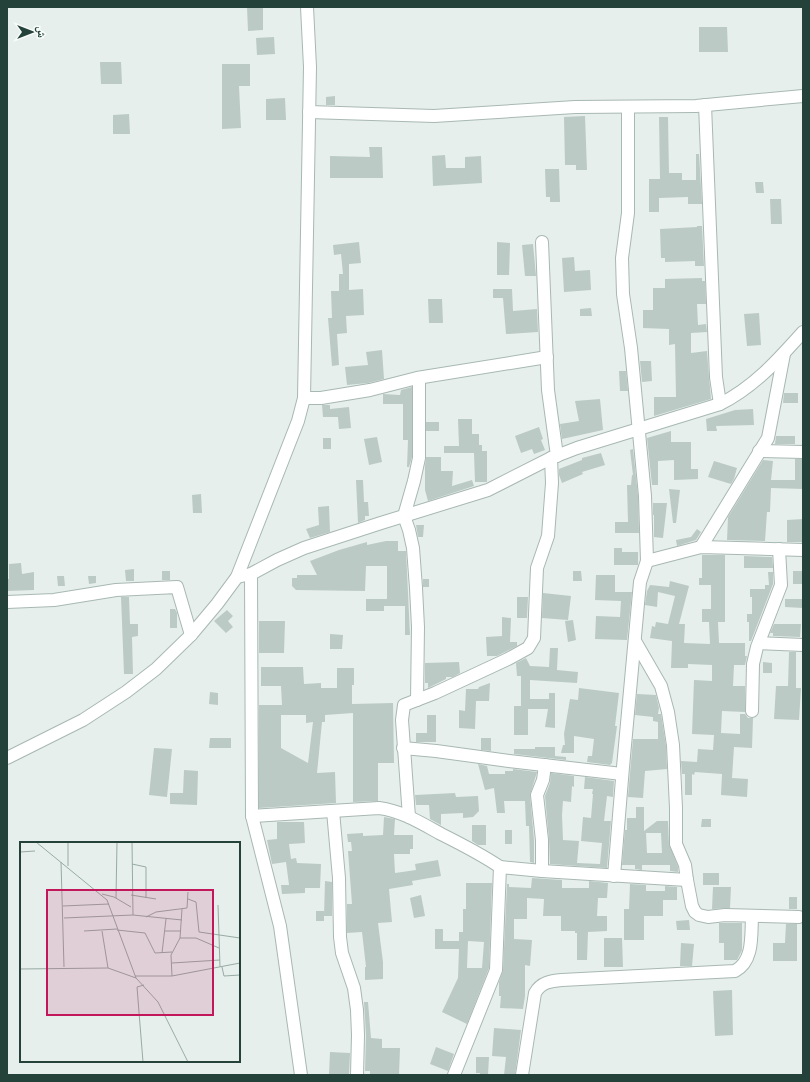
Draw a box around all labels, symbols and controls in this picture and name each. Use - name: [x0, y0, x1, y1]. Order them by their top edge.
- north arrow: [12, 12, 52, 52]
- text: ش: [34, 26, 48, 38]
- inset map: [20, 842, 240, 1062]

